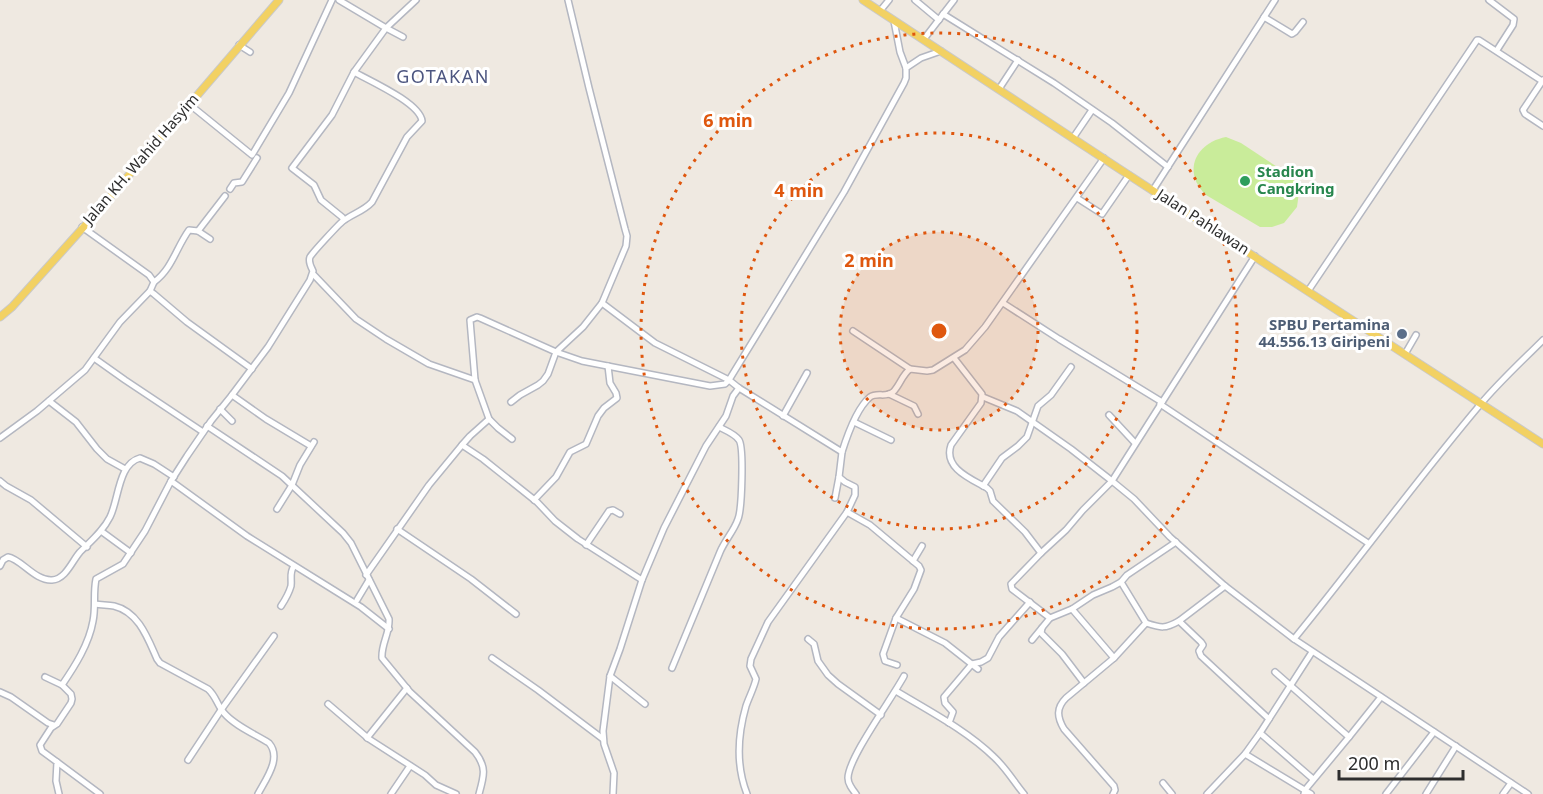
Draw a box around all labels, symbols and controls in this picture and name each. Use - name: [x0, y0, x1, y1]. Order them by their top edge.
- district label: GOTAKAN: [396, 64, 490, 88]
- street label: Jalan KH. Wahid Hasyim: [77, 89, 203, 229]
- text: 6 min: [703, 108, 753, 132]
- place label: Stadion Cangkring: [1257, 161, 1335, 198]
- marker: Stadion Cangkring: [1238, 174, 1252, 188]
- text: 4 min: [774, 178, 824, 202]
- street label: Jalan Pahlawan: [1152, 183, 1254, 259]
- text: 2 min: [844, 248, 894, 272]
- place label: SPBU Pertamina 44.556.13 Giripeni: [1258, 314, 1390, 351]
- centre of rings: [929, 321, 949, 341]
- marker: SPBU Pertamina 44.556.13 Giripeni: [1395, 327, 1409, 341]
- scale bar: [1339, 743, 1464, 781]
- text: 200 m: [1348, 751, 1400, 775]

